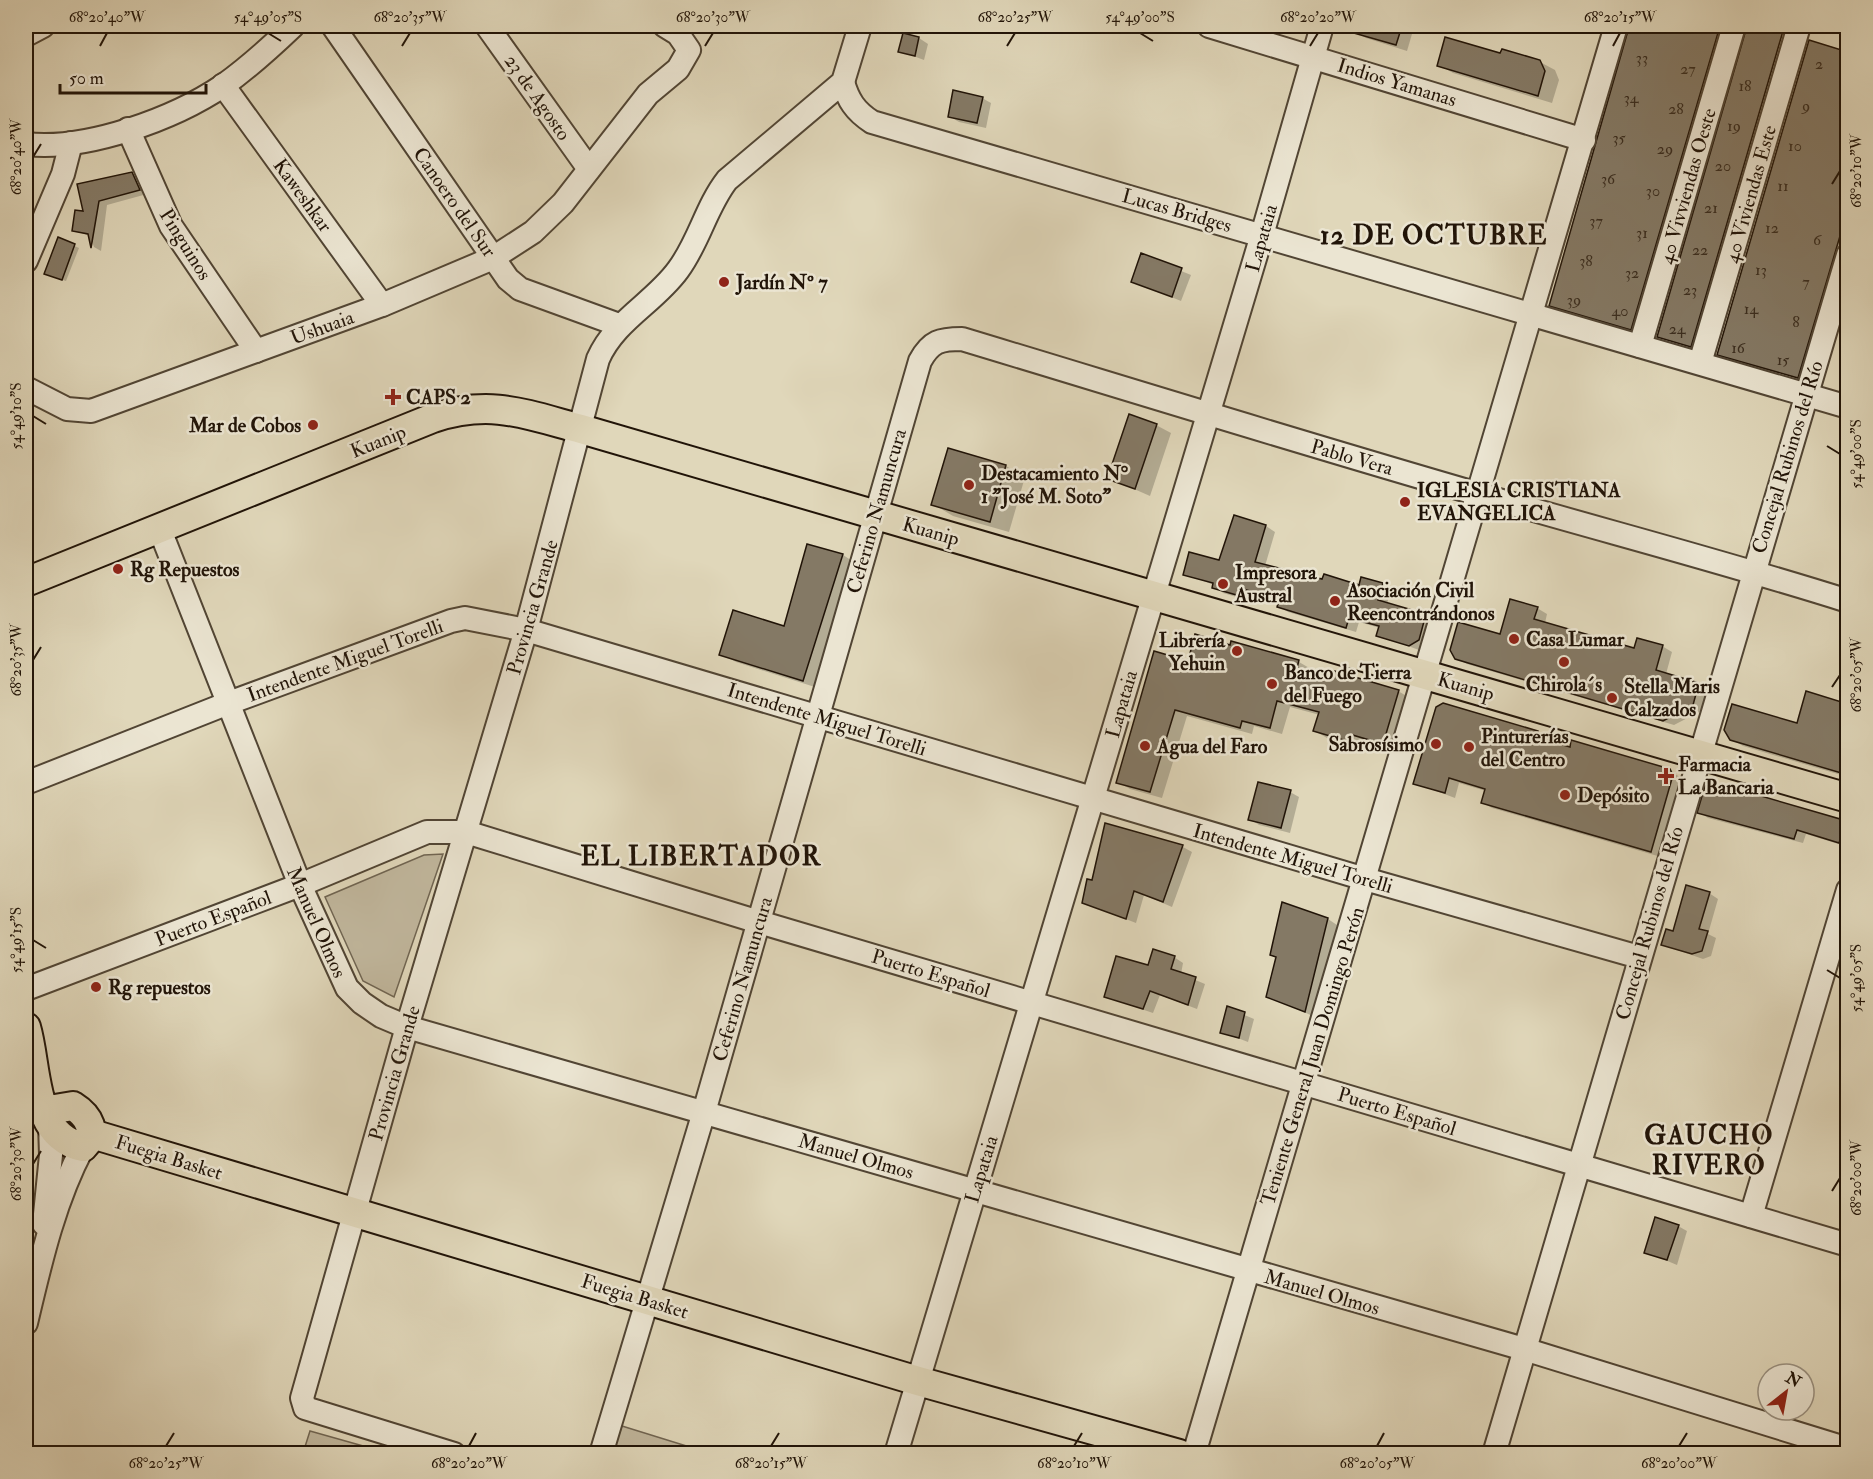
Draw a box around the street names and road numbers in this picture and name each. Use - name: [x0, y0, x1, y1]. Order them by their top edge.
- street label: 23 de Agosto: [499, 49, 576, 145]
- street label: Indios Yamanas: [1334, 52, 1460, 113]
- street label: 40 Vivviendas Oeste: [1653, 105, 1722, 267]
- street label: 40 Viviendas Este: [1719, 122, 1782, 266]
- street label: Canoero del Sur: [407, 142, 502, 263]
- street label: Kaweshkar: [268, 154, 338, 237]
- street label: Lucas Bridges: [1119, 183, 1235, 238]
- street label: Lapataia: [1240, 201, 1284, 275]
- street label: Pinguinos: [154, 204, 217, 285]
- street label: Ushuaia: [287, 304, 358, 350]
- street label: Concejal Rubinos del Río: [1746, 358, 1829, 557]
- street label: Kuanip: [347, 419, 410, 465]
- street label: Ceferino Namuncura: [841, 425, 912, 596]
- street label: Pablo Vera: [1308, 434, 1397, 481]
- street label: Kuanip: [899, 511, 962, 552]
- street label: Provincia Grande: [501, 537, 564, 678]
- street label: Intendente Miguel Torelli: [244, 613, 447, 708]
- street label: Kuanip: [1434, 666, 1497, 707]
- street label: Lapataia: [1100, 667, 1144, 741]
- street label: Intendente Miguel Torelli: [724, 677, 929, 762]
- street label: Intendente Miguel Torelli: [1190, 818, 1396, 899]
- street label: Concejal Rubinos del Río: [1610, 823, 1689, 1023]
- street label: Manuel Olmos: [281, 863, 352, 982]
- street label: Puerto Español: [151, 885, 275, 953]
- street label: Ceferino Namuncura: [707, 893, 778, 1064]
- street label: Teniente General Juan Domingo Perón: [1255, 904, 1370, 1209]
- street label: Puerto Español: [868, 944, 993, 1004]
- street label: Provincia Grande: [363, 1003, 426, 1144]
- street label: Puerto Español: [1334, 1082, 1459, 1142]
- street label: Manuel Olmos: [795, 1128, 917, 1185]
- street label: Fuegia Basket: [112, 1129, 226, 1186]
- street label: Lapataia: [959, 1132, 1005, 1206]
- street label: Manuel Olmos: [1261, 1264, 1383, 1321]
- street label: Fuegia Basket: [578, 1268, 692, 1325]

